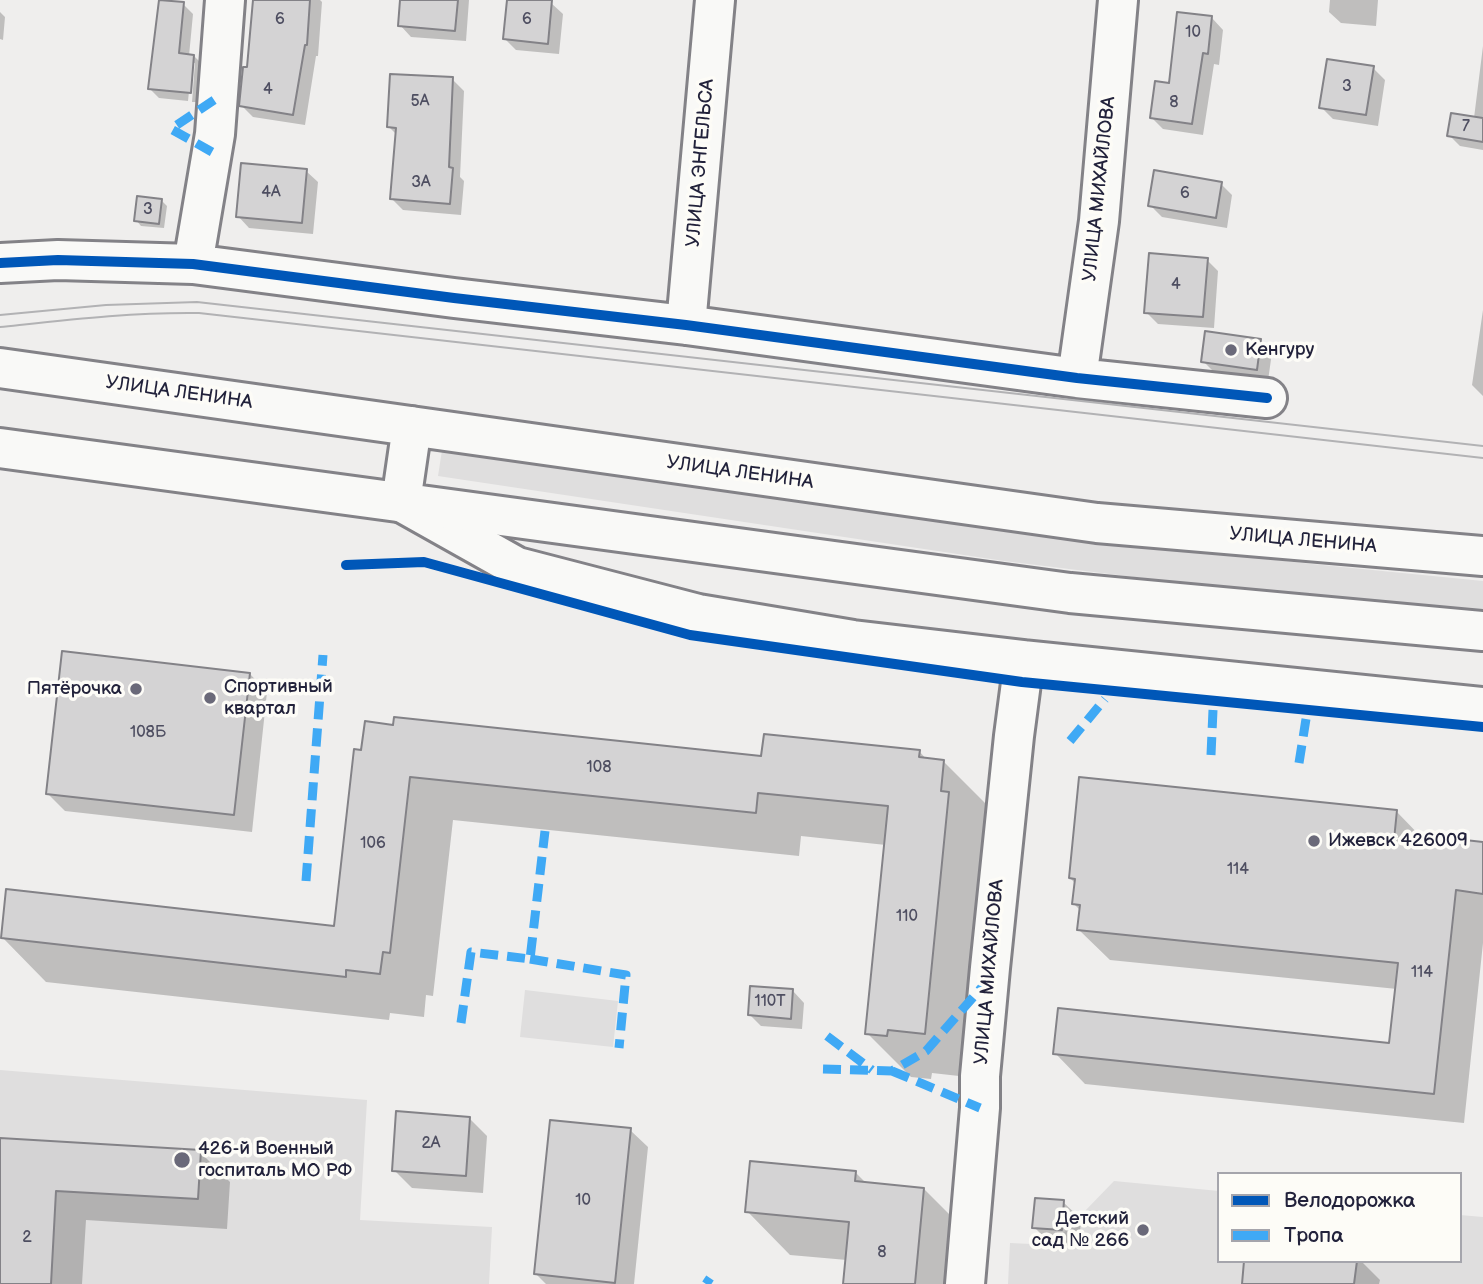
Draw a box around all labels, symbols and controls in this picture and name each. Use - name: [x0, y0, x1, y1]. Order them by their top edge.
- house number: 6: [275, 10, 285, 30]
- house number: 6: [522, 10, 532, 30]
- house number: 10: [1185, 23, 1201, 43]
- house number: 3: [1342, 77, 1352, 97]
- street label: УЛИЦА ЭНГЕЛЬСА: [682, 78, 720, 248]
- house number: 4: [263, 80, 273, 100]
- house number: 5А: [411, 92, 429, 112]
- house number: 8: [1169, 93, 1179, 113]
- street label: УЛИЦА МИХАЙЛОВА: [1079, 95, 1121, 283]
- house number: 7: [1462, 117, 1470, 137]
- house number: 3А: [411, 173, 431, 193]
- house number: 4А: [261, 183, 281, 203]
- house number: 6: [1180, 184, 1190, 204]
- house number: 3: [143, 200, 153, 220]
- house number: 4: [1171, 275, 1181, 295]
- place label: Кенгуру: [1245, 339, 1314, 361]
- marker: Кенгуру: [1223, 342, 1239, 358]
- street label: УЛИЦА ЛЕНИНА: [104, 371, 254, 415]
- street label: УЛИЦА ЛЕНИНА: [665, 451, 815, 495]
- street label: УЛИЦА ЛЕНИНА: [1228, 523, 1378, 559]
- place label: Спортивный квартал: [224, 676, 333, 720]
- place label: Пятёрочка: [27, 678, 122, 700]
- marker: Пятёрочка: [128, 681, 144, 697]
- marker: Спортивный квартал: [202, 690, 218, 706]
- house number: 108Б: [130, 723, 166, 743]
- house number: 108: [587, 758, 611, 778]
- place label: Ижевск 426009: [1328, 830, 1468, 852]
- marker: Ижевск 426009: [1306, 833, 1322, 849]
- house number: 106: [360, 834, 386, 854]
- house number: 114: [1227, 860, 1249, 880]
- street label: УЛИЦА МИХАЙЛОВА: [971, 878, 1009, 1066]
- house number: 110: [896, 907, 918, 927]
- house number: 114: [1411, 963, 1433, 983]
- house number: 110Т: [754, 992, 786, 1012]
- house number: 2А: [421, 1134, 441, 1154]
- place label: 426-й Военный госпиталь МО РФ: [198, 1138, 352, 1182]
- marker: 426-й Военный госпиталь МО РФ: [172, 1150, 192, 1170]
- legend: [1217, 1172, 1462, 1263]
- text: Велодорожка: [1284, 1188, 1415, 1213]
- house number: 10: [575, 1191, 591, 1211]
- place label: Детский сад № 266: [1032, 1208, 1129, 1252]
- marker: Детский сад № 266: [1135, 1222, 1151, 1238]
- text: Тропа: [1284, 1223, 1344, 1248]
- house number: 2: [22, 1228, 32, 1248]
- house number: 8: [877, 1243, 887, 1263]

